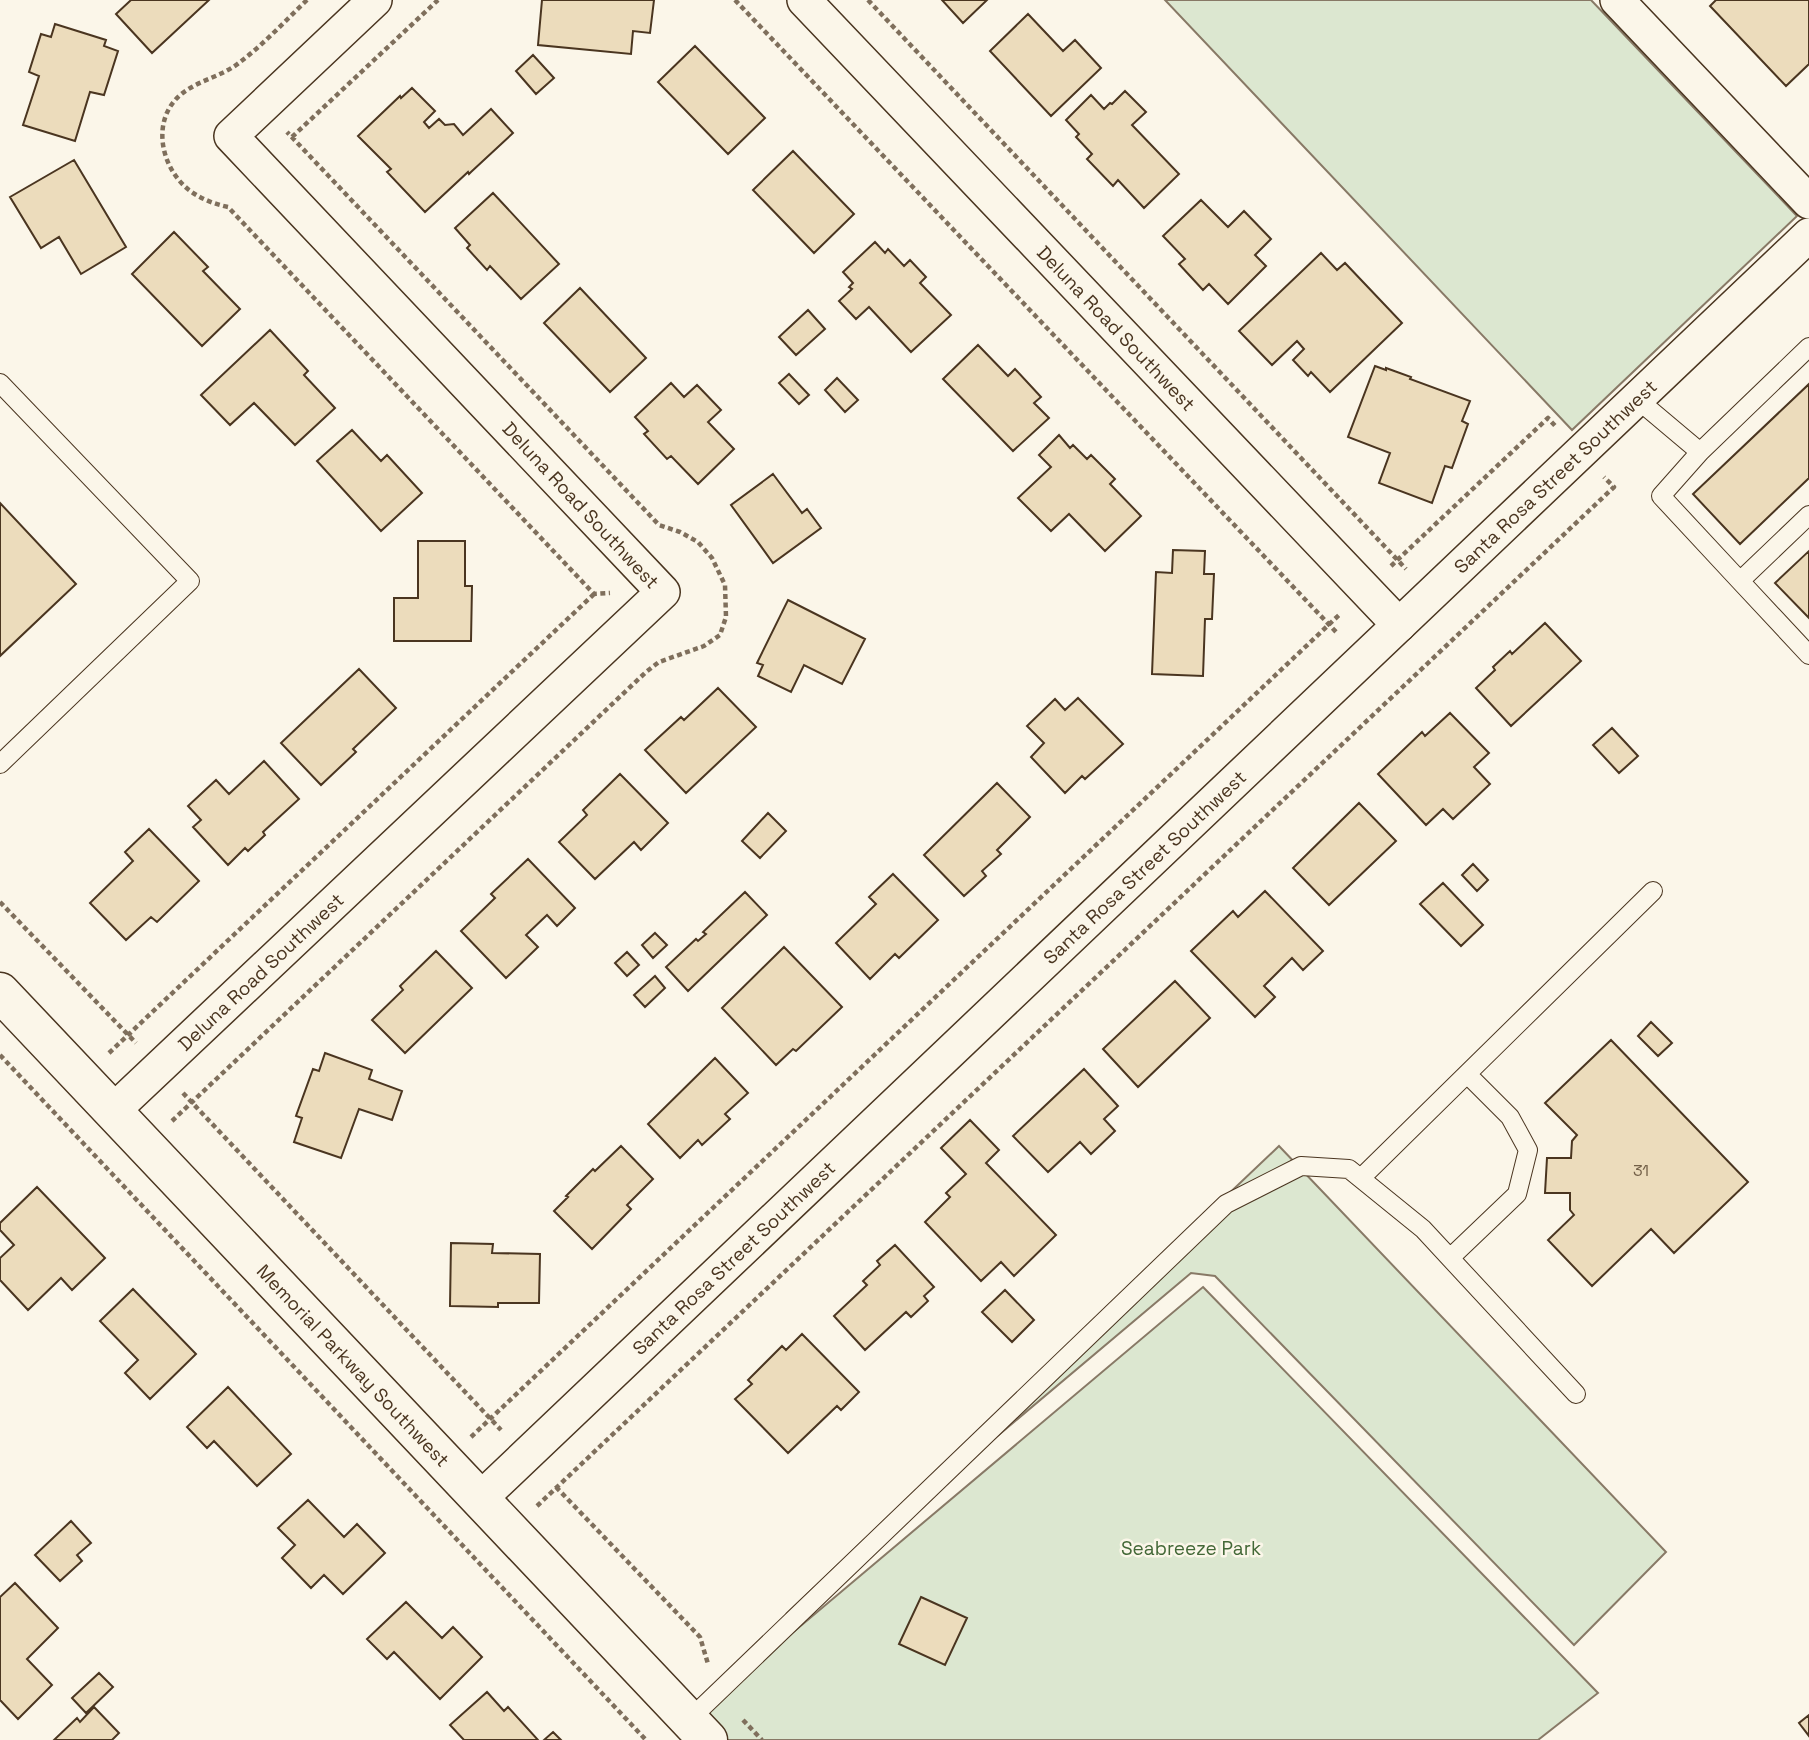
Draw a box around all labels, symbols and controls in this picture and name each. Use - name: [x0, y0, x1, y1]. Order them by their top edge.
- street label: Deluna Road Southwest: [1031, 240, 1201, 417]
- street label: Santa Rosa Street Southwest: [1449, 374, 1663, 579]
- street label: Deluna Road Southwest: [497, 417, 665, 594]
- street label: Santa Rosa Street Southwest: [1038, 765, 1252, 970]
- street label: Deluna Road Southwest: [173, 888, 349, 1056]
- street label: Santa Rosa Street Southwest: [627, 1156, 841, 1361]
- house number: 31: [1633, 1160, 1649, 1181]
- street label: Memorial Parkway Southwest: [251, 1259, 455, 1472]
- park label: Seabreeze Park: [1121, 1536, 1261, 1561]

